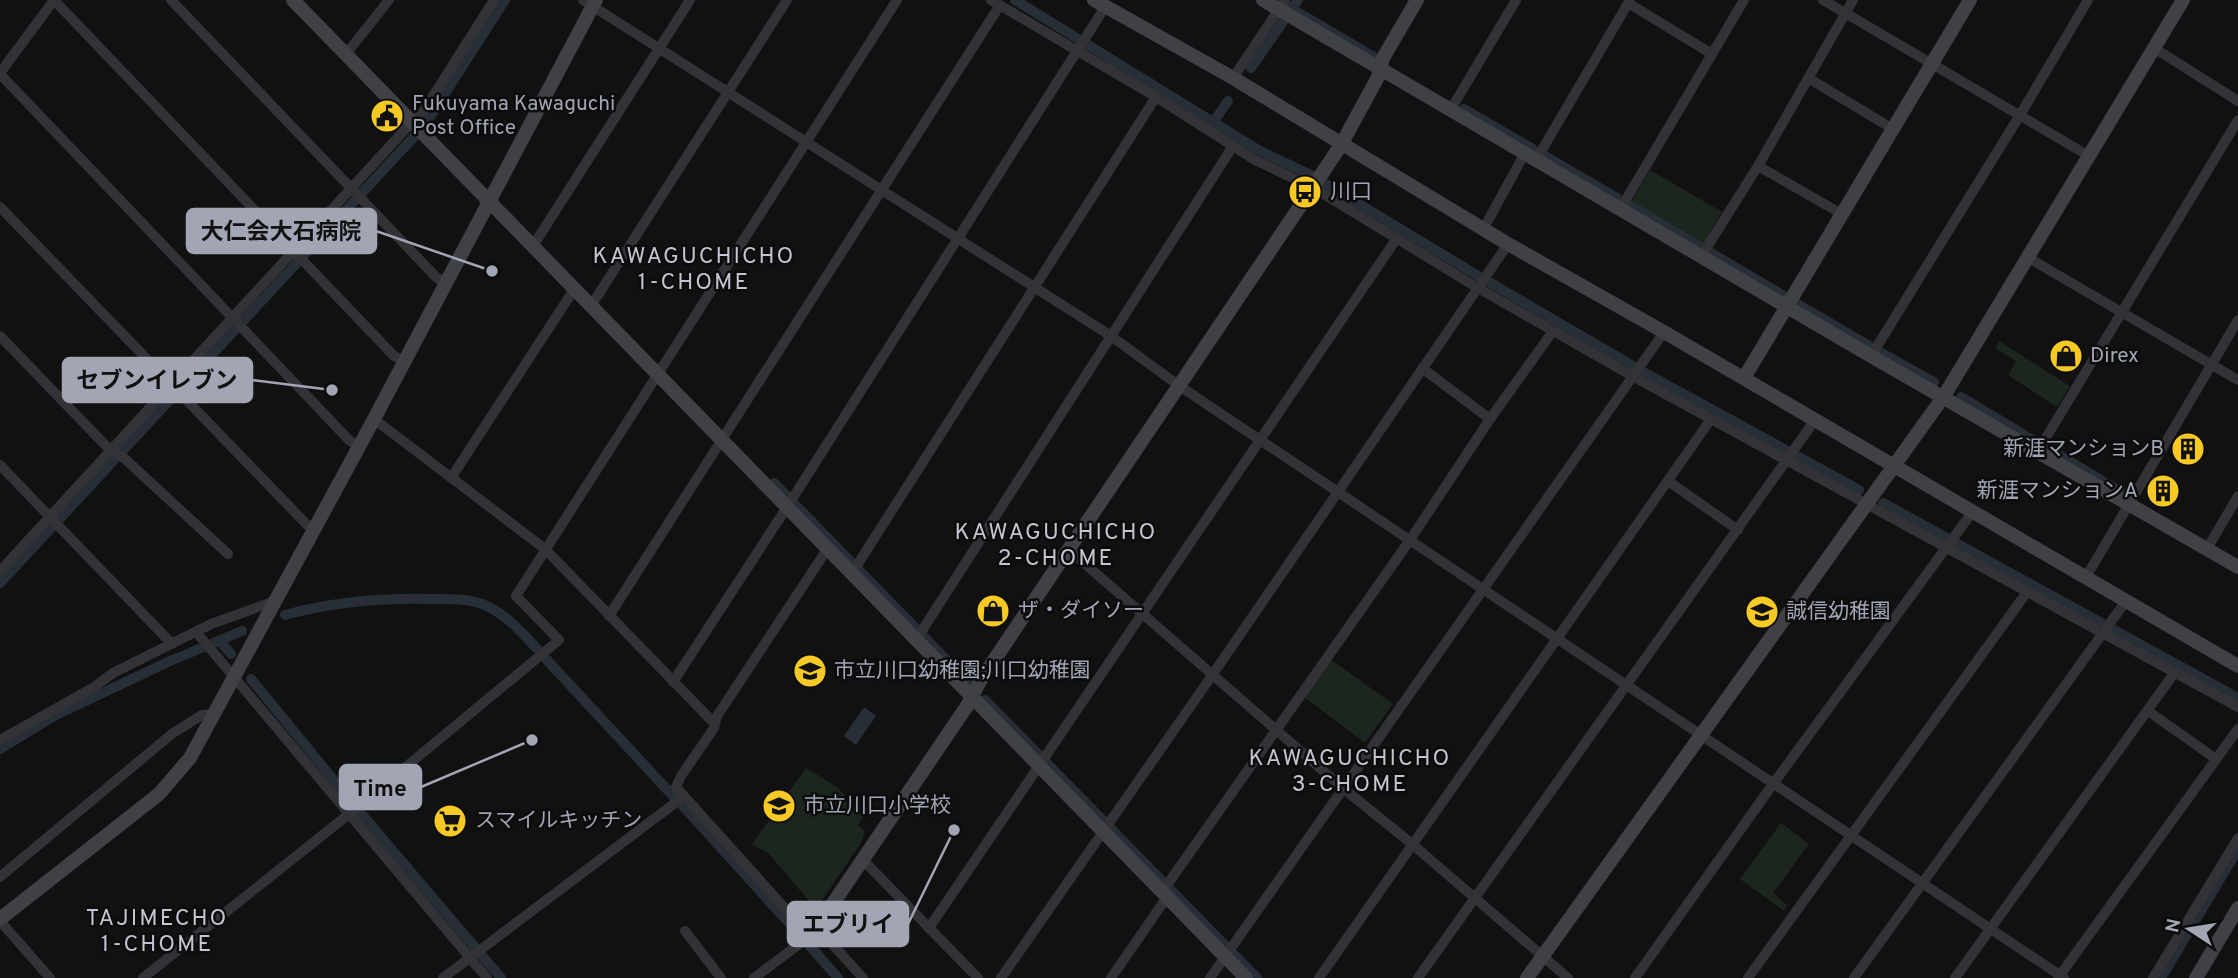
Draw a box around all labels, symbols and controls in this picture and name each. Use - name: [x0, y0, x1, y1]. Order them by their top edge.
- place label: Fukuyama Kawaguchi Post Office: [412, 91, 615, 142]
- public building icon: Fukuyama Kawaguchi Post Office: [368, 97, 406, 135]
- bus stop icon: 川口: [1286, 173, 1324, 211]
- place label: 川口: [1330, 179, 1372, 206]
- callout: 大仁会大石病院: [187, 209, 376, 253]
- text: 大仁会大石病院: [201, 219, 362, 248]
- district label: KAWAGUCHICHO 1-CHOME: [593, 243, 795, 298]
- shop icon: Direx: [2047, 337, 2085, 375]
- place label: Direx: [2090, 343, 2139, 370]
- callout: セブンイレブン: [63, 358, 252, 402]
- text: セブンイレブン: [77, 368, 238, 397]
- building icon: 新涯マンションB: [2169, 430, 2207, 468]
- place label: 新涯マンションB: [2003, 436, 2164, 463]
- building icon: 新涯マンションA: [2144, 472, 2182, 510]
- place label: 新涯マンションA: [1977, 478, 2138, 505]
- district label: KAWAGUCHICHO 2-CHOME: [955, 519, 1157, 574]
- shop icon: ザ・ダイソー: [974, 592, 1012, 630]
- school or university icon: 誠信幼稚園: [1743, 593, 1781, 631]
- place label: ザ・ダイソー: [1018, 598, 1144, 625]
- place label: 誠信幼稚園: [1786, 599, 1891, 626]
- school or university icon: 市立川口幼稚園;川口幼稚園: [791, 652, 829, 690]
- place label: 市立川口幼稚園;川口幼稚園: [834, 658, 1091, 685]
- district label: KAWAGUCHICHO 3-CHOME: [1249, 745, 1451, 800]
- callout: Time: [340, 765, 421, 809]
- text: Time: [353, 776, 407, 805]
- school or university icon: 市立川口小学校: [760, 787, 798, 825]
- place label: 市立川口小学校: [804, 793, 951, 820]
- supermarket icon: スマイルキッチン: [431, 802, 469, 840]
- place label: スマイルキッチン: [475, 808, 642, 835]
- north arrow: [2154, 894, 2224, 964]
- callout: エブリイ: [788, 902, 908, 946]
- district label: TAJIMECHO 1-CHOME: [86, 905, 228, 960]
- text: エブリイ: [802, 912, 894, 941]
- text: N: [2161, 917, 2187, 935]

